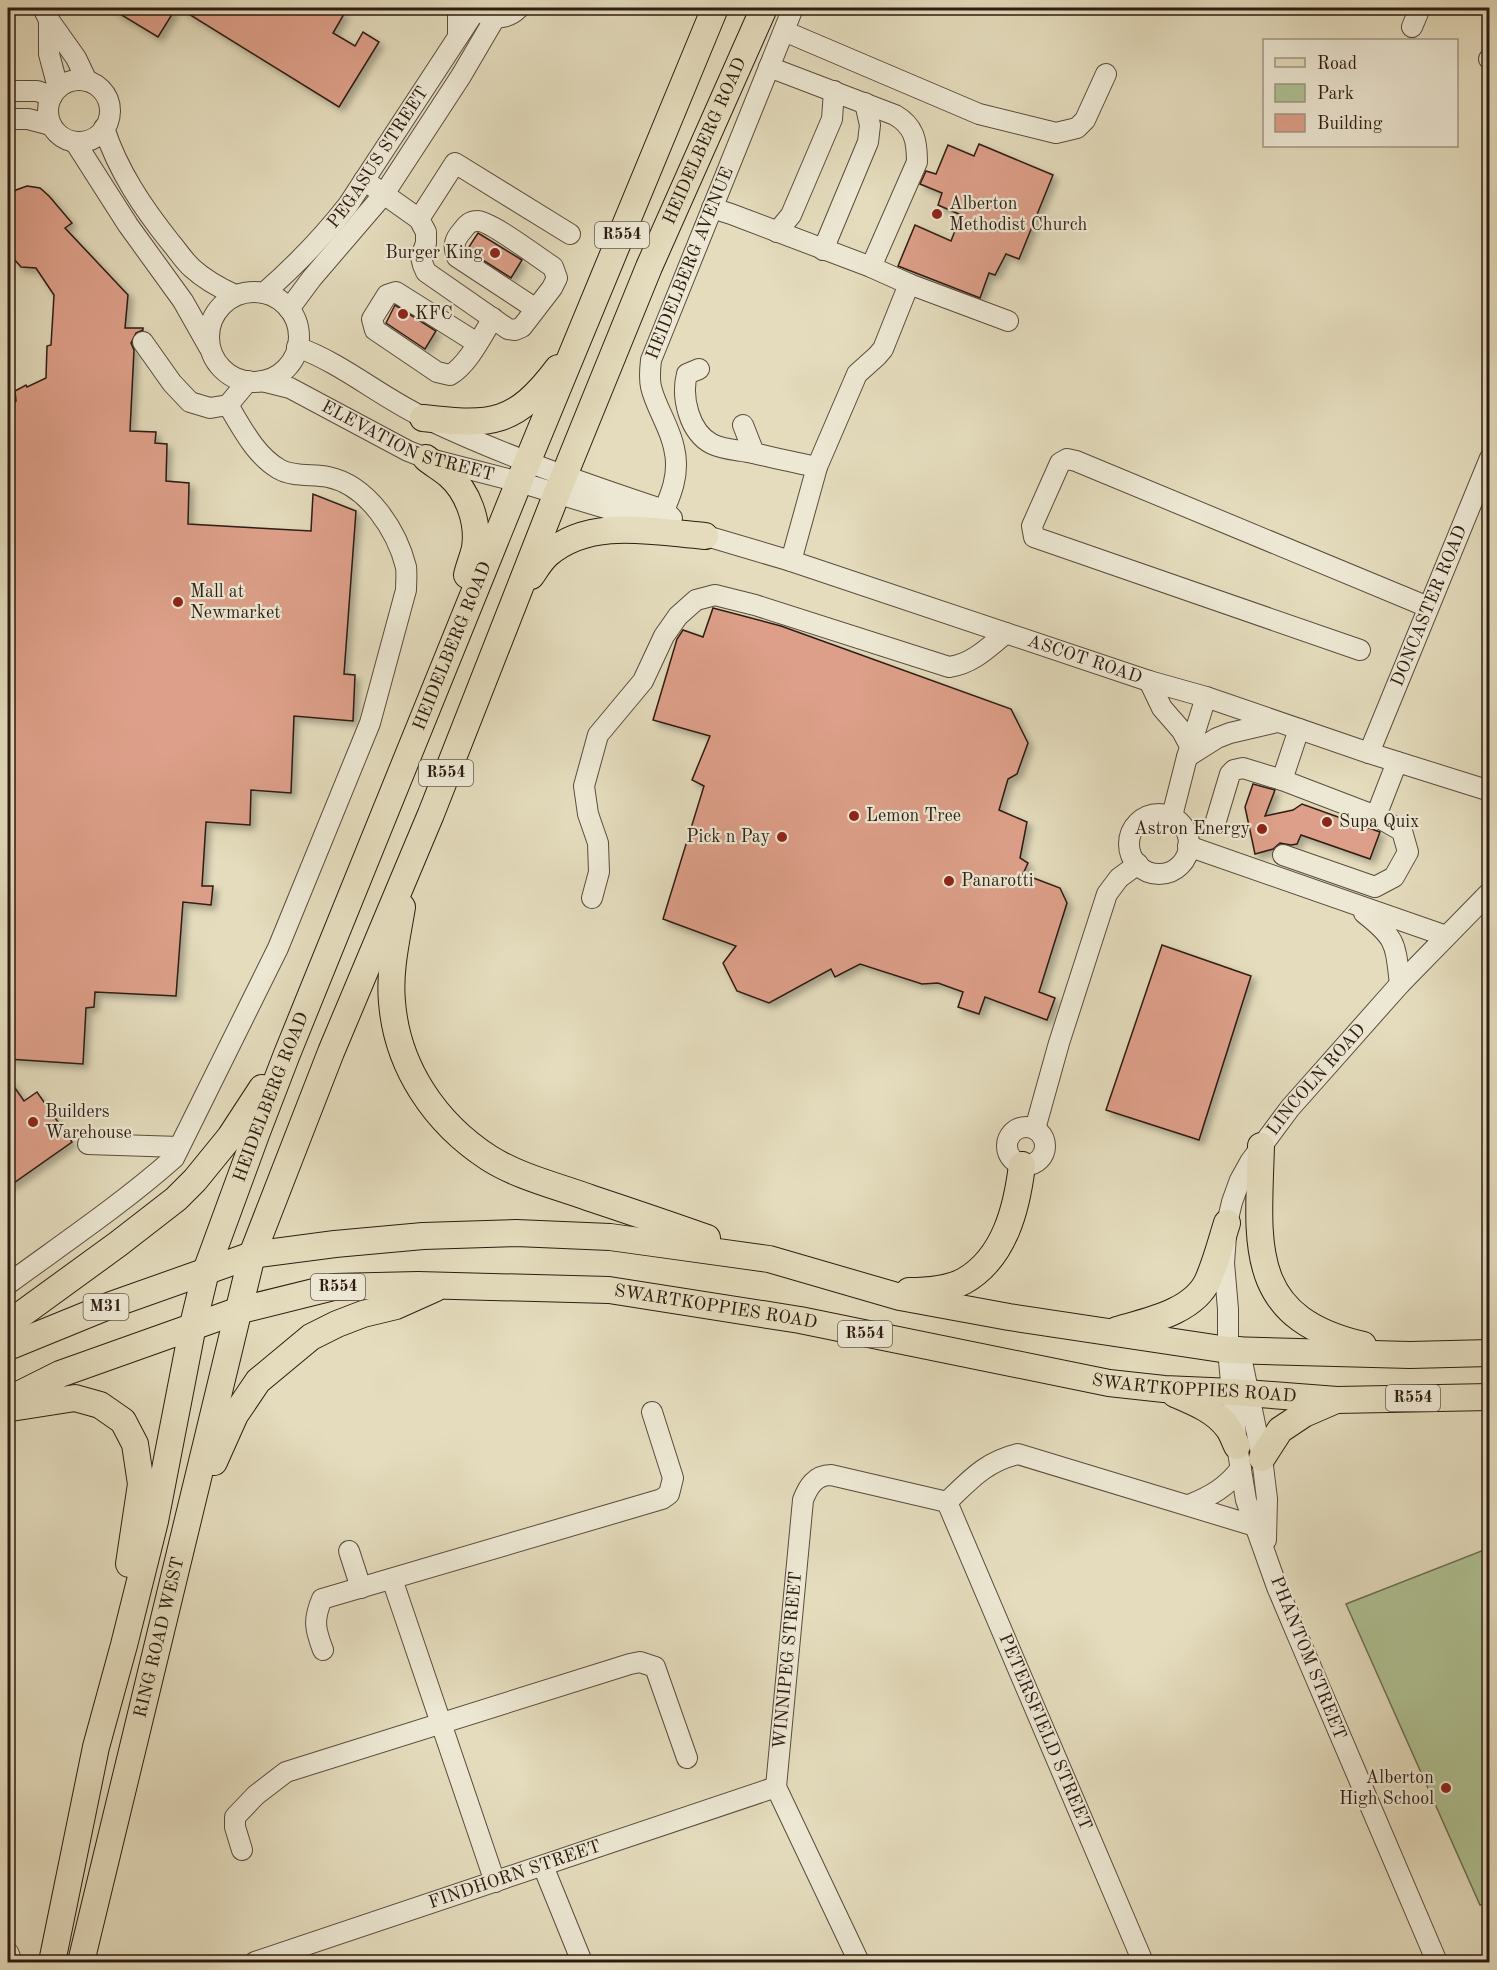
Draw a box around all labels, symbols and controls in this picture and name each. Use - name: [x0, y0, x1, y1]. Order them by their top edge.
- legend: [1263, 39, 1458, 147]
- street label: HEIDELBERG ROAD: [660, 55, 750, 227]
- text: Road: [1317, 55, 1357, 73]
- street label: PEGASUS STREET: [324, 83, 432, 232]
- text: Park: [1317, 85, 1354, 103]
- text: Building: [1317, 115, 1383, 133]
- street label: HEIDELBERG AVENUE: [643, 165, 737, 362]
- place label: Alberton Methodist Church: [949, 195, 1087, 234]
- marker: Alberton Methodist Church: [930, 207, 944, 221]
- road number: R554: [595, 222, 649, 248]
- place label: Burger King: [385, 244, 483, 262]
- marker: Burger King: [488, 246, 502, 260]
- place label: KFC: [415, 305, 453, 323]
- marker: KFC: [396, 307, 410, 321]
- street label: ELEVATION STREET: [318, 397, 496, 484]
- street label: DONCASTER ROAD: [1388, 523, 1470, 689]
- street label: HEIDELBERG ROAD: [410, 559, 495, 733]
- place label: Mall at Newmarket: [190, 583, 281, 622]
- marker: Mall at Newmarket: [171, 595, 185, 609]
- street label: ASCOT ROAD: [1025, 632, 1144, 687]
- road number: R554: [419, 760, 473, 786]
- place label: Lemon Tree: [866, 807, 961, 825]
- marker: Lemon Tree: [847, 809, 861, 823]
- place label: Supa Quix: [1339, 813, 1419, 831]
- marker: Supa Quix: [1320, 815, 1334, 829]
- place label: Astron Energy: [1134, 820, 1250, 838]
- marker: Astron Energy: [1255, 822, 1269, 836]
- place label: Pick n Pay: [686, 828, 770, 846]
- marker: Pick n Pay: [775, 830, 789, 844]
- place label: Panarotti: [961, 872, 1034, 890]
- marker: Panarotti: [942, 874, 956, 888]
- street label: HEIDELBERG ROAD: [230, 1010, 312, 1184]
- street label: LINCOLN ROAD: [1264, 1020, 1369, 1139]
- place label: Builders Warehouse: [45, 1103, 132, 1142]
- marker: Builders Warehouse: [26, 1115, 40, 1129]
- road number: R554: [311, 1274, 365, 1300]
- street label: SWARTKOPPIES ROAD: [613, 1282, 819, 1332]
- road number: M31: [84, 1294, 128, 1320]
- road number: R554: [838, 1321, 892, 1347]
- street label: SWARTKOPPIES ROAD: [1090, 1371, 1297, 1406]
- road number: R554: [1386, 1385, 1440, 1411]
- street label: RING ROAD WEST: [131, 1555, 188, 1720]
- street label: WINNIPEG STREET: [771, 1571, 805, 1750]
- street label: PHANTOM STREET: [1267, 1574, 1349, 1742]
- street label: PETERSFIELD STREET: [995, 1631, 1095, 1833]
- place label: Alberton High School: [1339, 1769, 1434, 1808]
- marker: Alberton High School: [1439, 1781, 1453, 1795]
- street label: FINDHORN STREET: [426, 1837, 603, 1912]

